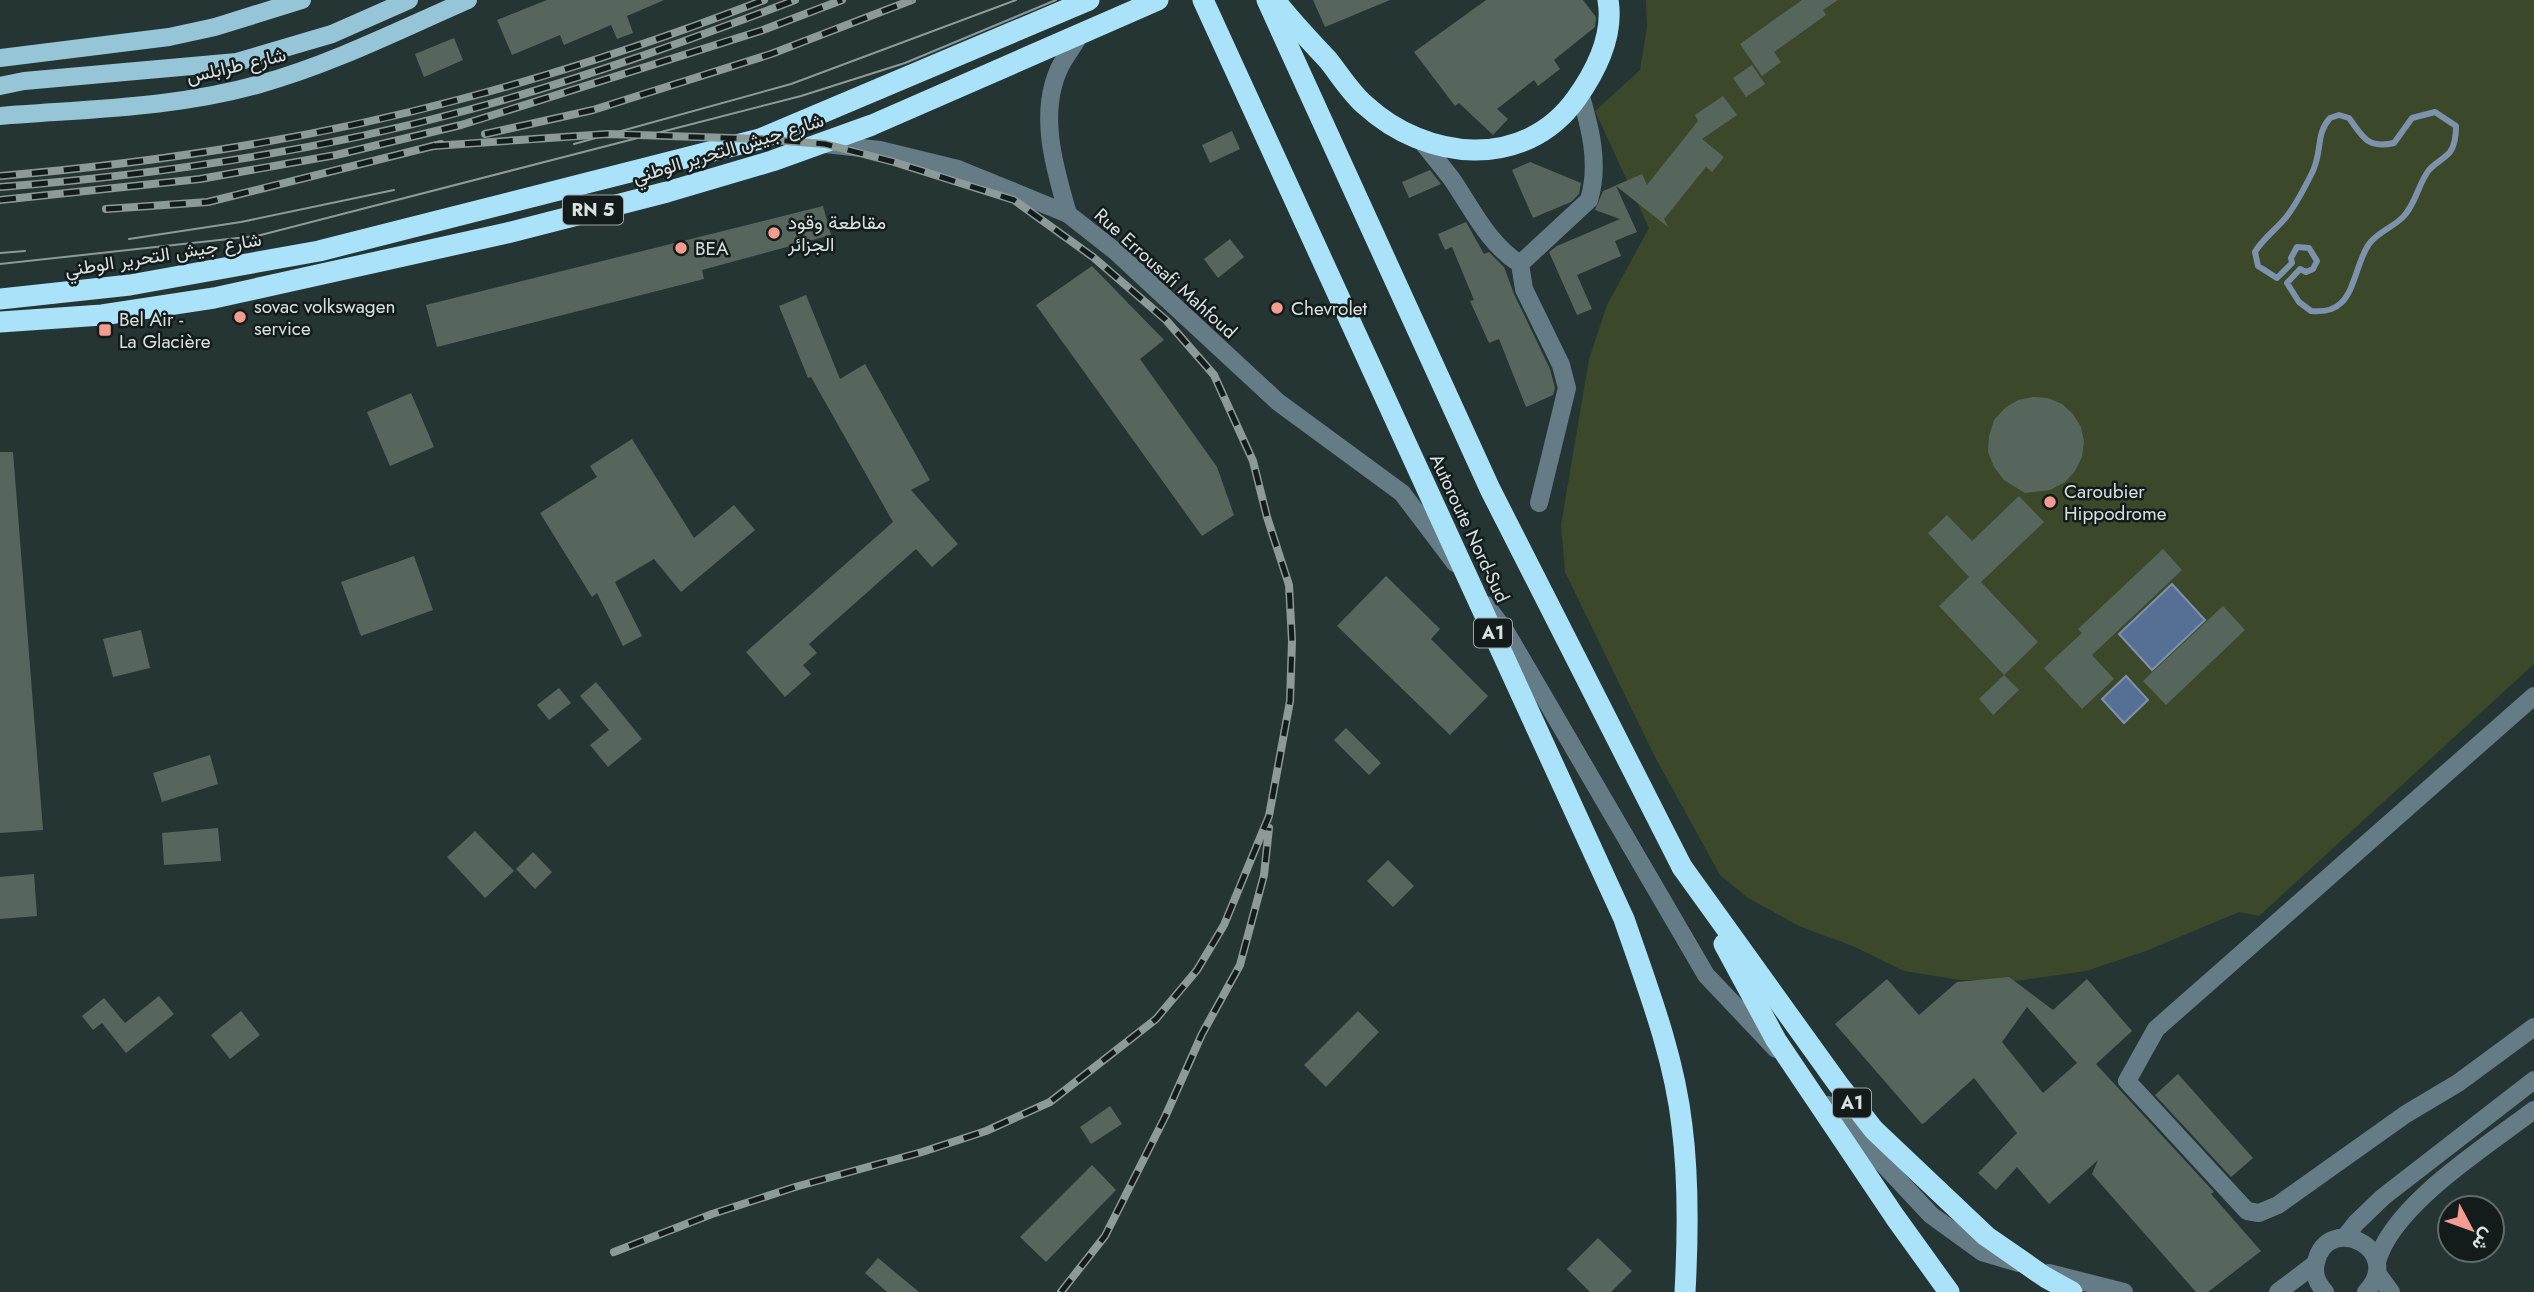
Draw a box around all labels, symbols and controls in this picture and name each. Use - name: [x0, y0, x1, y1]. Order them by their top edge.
- street label: شارع طرابلس: [183, 41, 289, 90]
- street label: شارع جيش التحرير الوطني: [629, 107, 828, 192]
- road number: RN 5: [563, 196, 623, 224]
- street label: Rue Errousafi Mahfoud: [1088, 202, 1243, 345]
- place label: مقاطعة وقود الجزائر: [787, 209, 886, 258]
- marker: مقاطعة وقود الجزائر: [766, 225, 782, 241]
- street label: شارع جيش التحرير الوطني: [63, 226, 264, 285]
- place label: BEA: [695, 235, 729, 262]
- marker: BEA: [673, 240, 689, 256]
- place label: sovac volkswagen service: [254, 293, 395, 342]
- place label: Chevrolet: [1291, 295, 1368, 322]
- marker: Chevrolet: [1269, 300, 1285, 316]
- place label: Bel Air - La Glacière: [119, 306, 211, 355]
- marker: sovac volkswagen service: [232, 309, 248, 325]
- marker: Bel Air - La Glacière: [97, 322, 113, 338]
- street label: Autoroute Nord-Sud: [1423, 449, 1516, 607]
- place label: Caroubier Hippodrome: [2064, 478, 2167, 527]
- marker: Caroubier Hippodrome: [2042, 494, 2058, 510]
- road number: A1: [1474, 618, 1512, 648]
- road number: A1: [1833, 1088, 1871, 1118]
- north arrow: [2436, 1194, 2506, 1264]
- text: ش: [2466, 1222, 2501, 1257]

